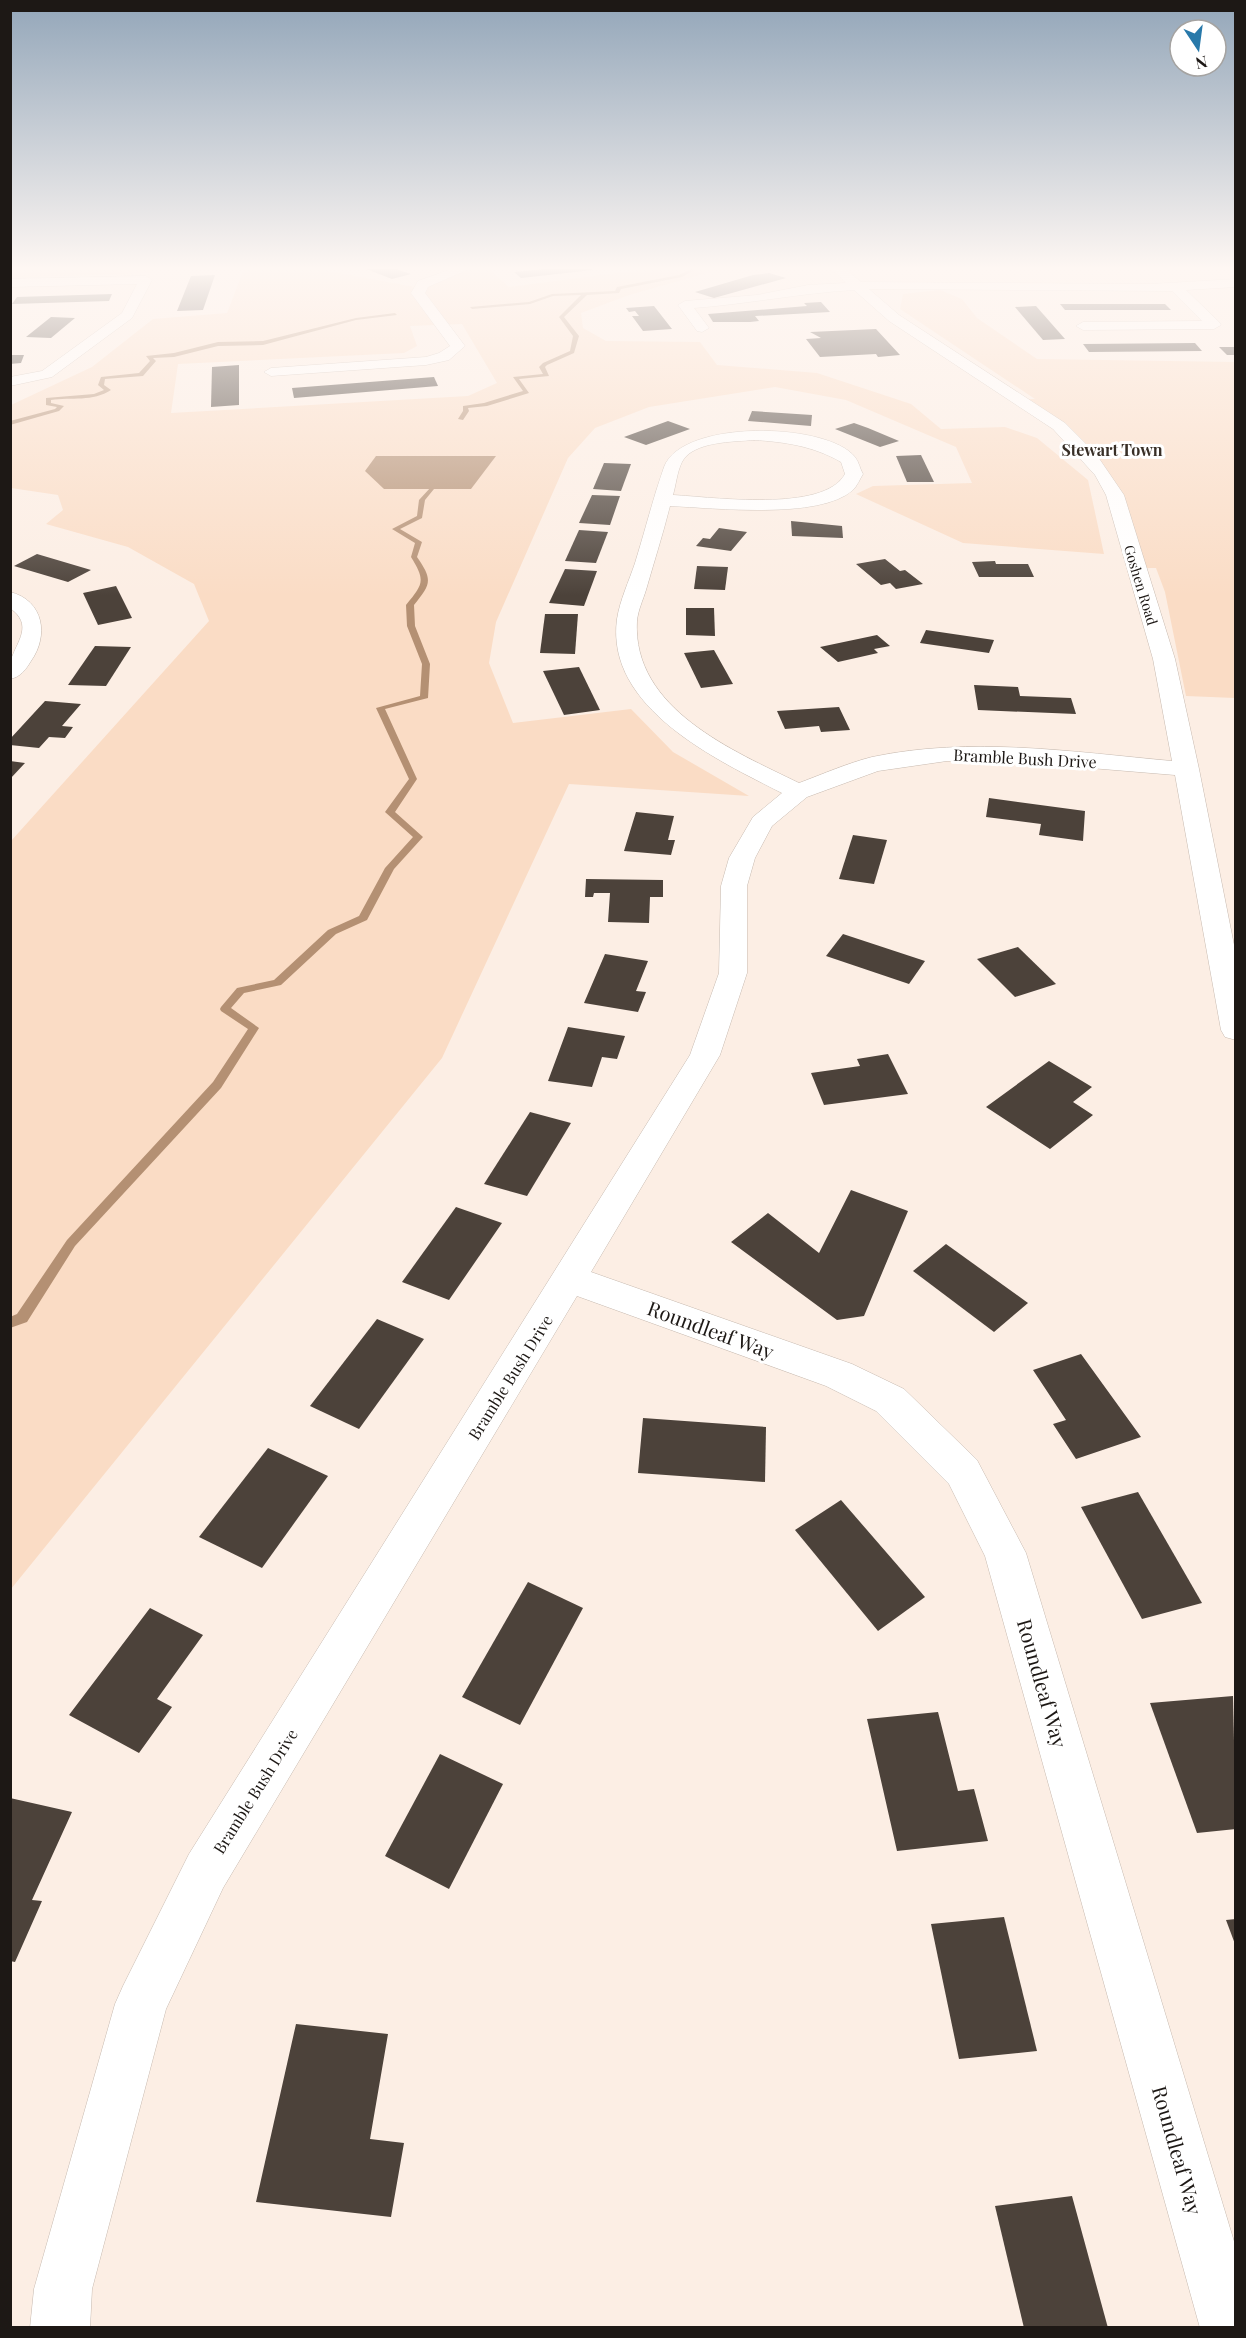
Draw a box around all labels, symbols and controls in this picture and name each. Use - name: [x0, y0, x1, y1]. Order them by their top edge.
- north arrow: [1168, 18, 1228, 78]
- text: N: [1193, 52, 1209, 75]
- district label: Stewart Town: [1061, 439, 1163, 460]
- street label: Goshen Road: [1120, 543, 1162, 627]
- street label: Bramble Bush Drive: [953, 744, 1097, 772]
- street label: Roundleaf Way: [644, 1294, 778, 1364]
- street label: Bramble Bush Drive: [463, 1311, 557, 1443]
- street label: Roundleaf Way: [1012, 1616, 1074, 1750]
- street label: Bramble Bush Drive: [208, 1725, 302, 1857]
- street label: Roundleaf Way: [1147, 2083, 1209, 2217]

